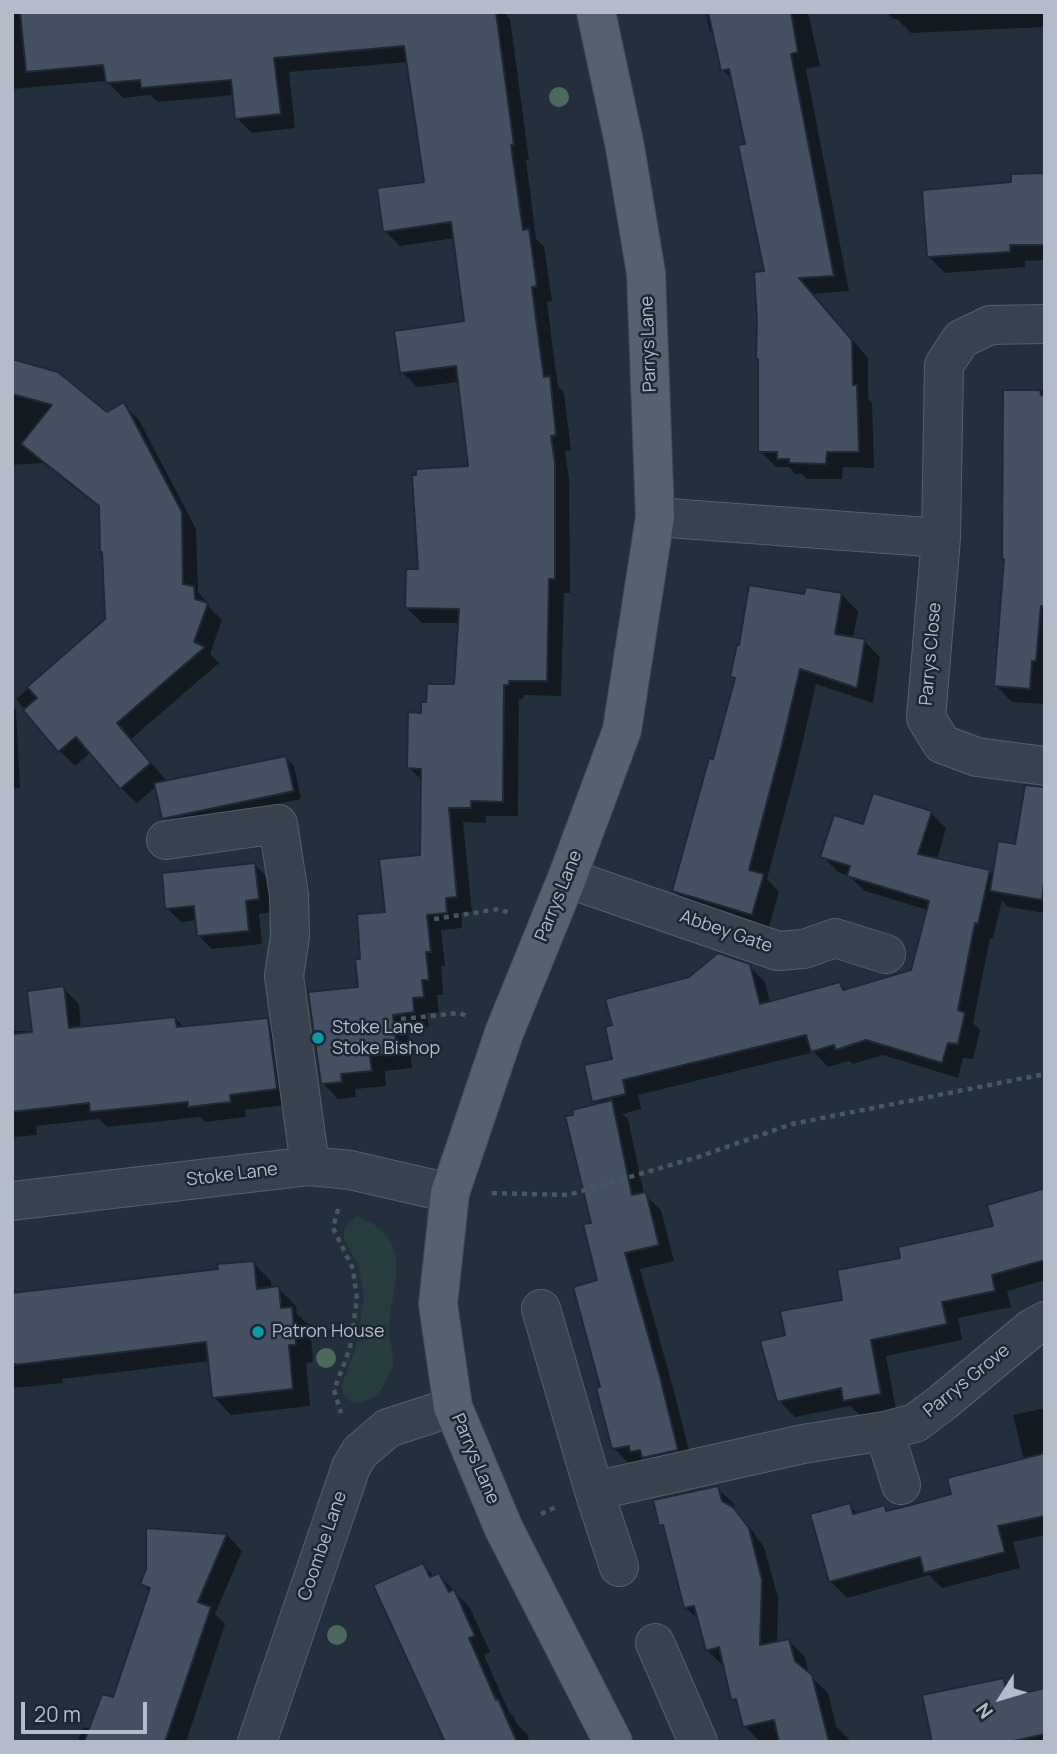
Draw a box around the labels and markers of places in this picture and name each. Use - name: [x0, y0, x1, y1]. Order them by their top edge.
- place label: Stoke Lane Stoke Bishop: [332, 1017, 440, 1060]
- marker: Stoke Lane Stoke Bishop: [310, 1030, 326, 1046]
- place label: Patron House: [272, 1321, 385, 1343]
- marker: Patron House: [250, 1324, 266, 1340]

